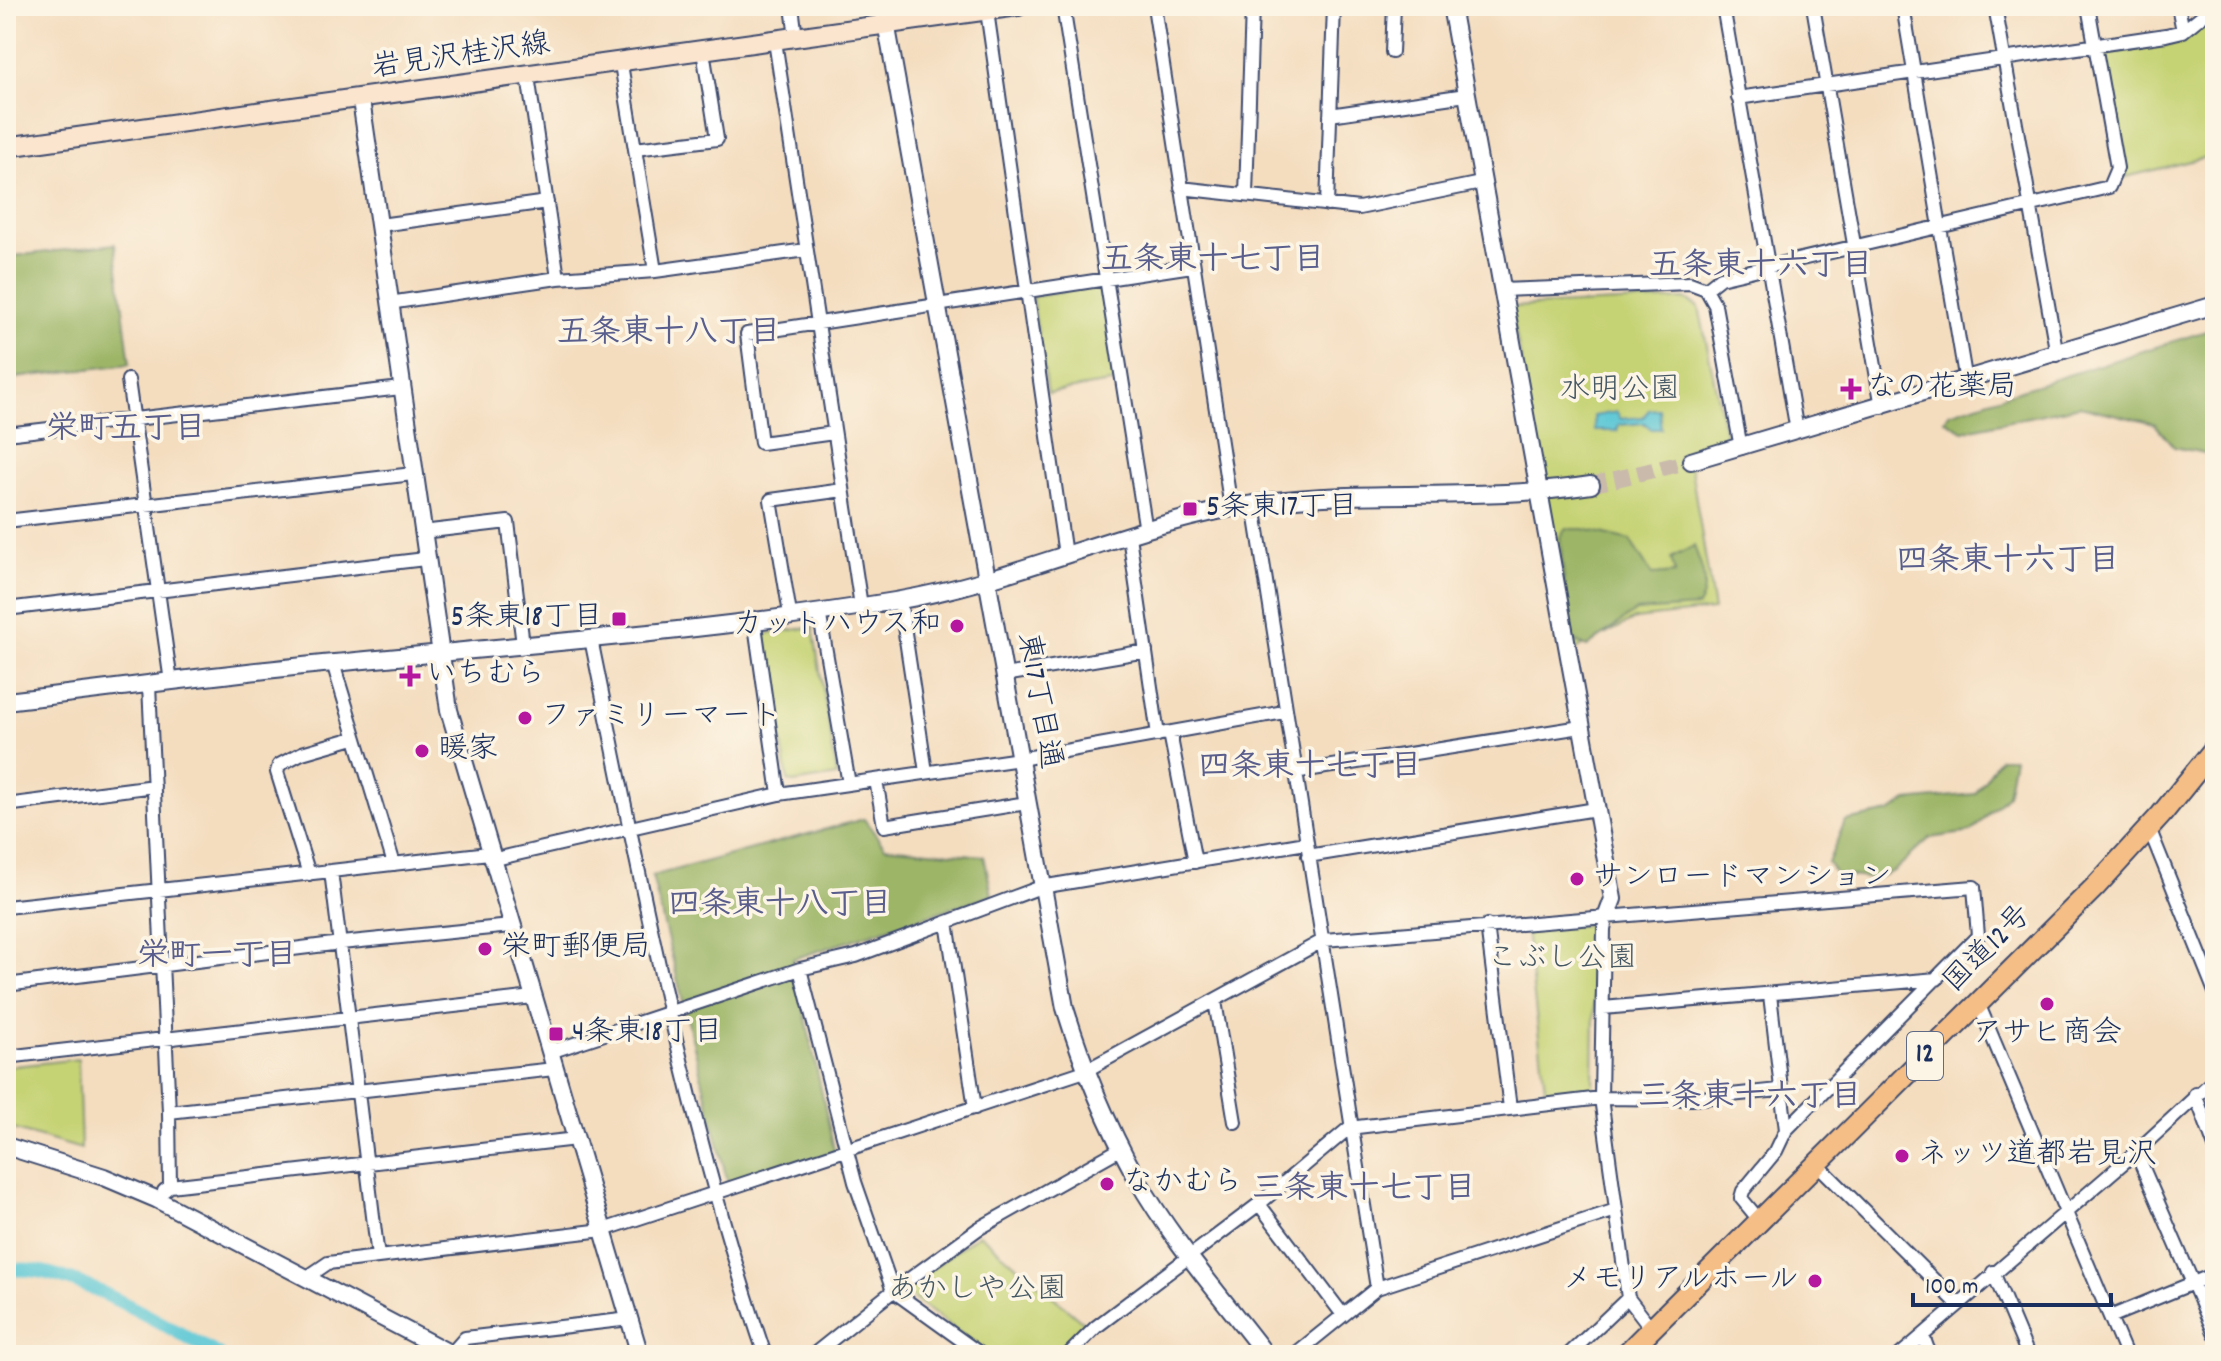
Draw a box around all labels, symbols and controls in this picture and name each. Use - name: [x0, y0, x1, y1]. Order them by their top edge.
- street label: 岩見沢桂沢線: [369, 24, 553, 92]
- district label: 五条東十七丁目: [1101, 239, 1325, 285]
- district label: 五条東十六丁目: [1649, 245, 1873, 291]
- district label: 五条東十八丁目: [557, 312, 781, 358]
- place label: なの花薬局: [1867, 368, 2017, 411]
- park label: 水明公園: [1560, 370, 1680, 413]
- marker: なの花薬局: [1842, 380, 1860, 398]
- district label: 栄町五丁目: [46, 408, 206, 454]
- place label: 5条東17丁目: [1206, 488, 1358, 531]
- marker: 5条東17丁目: [1181, 500, 1199, 518]
- district label: 四条東十六丁目: [1896, 540, 2120, 586]
- place label: 5条東18丁目: [451, 598, 603, 641]
- place label: カットハウス和: [733, 605, 941, 648]
- marker: 5条東18丁目: [610, 610, 628, 628]
- marker: カットハウス和: [948, 617, 966, 635]
- street label: 東17丁目通: [1004, 629, 1070, 773]
- place label: いちむら: [426, 655, 546, 698]
- marker: いちむら: [401, 667, 419, 685]
- place label: ファミリーマート: [541, 697, 782, 740]
- marker: ファミリーマート: [516, 709, 534, 727]
- place label: 暖家: [438, 730, 498, 773]
- marker: 暖家: [413, 742, 431, 760]
- district label: 四条東十七丁目: [1198, 746, 1422, 792]
- place label: サンロードマンション: [1593, 858, 1892, 901]
- marker: サンロードマンション: [1568, 870, 1586, 888]
- district label: 四条東十八丁目: [668, 884, 892, 930]
- street label: 国道12号: [1935, 896, 2043, 1004]
- place label: 栄町郵便局: [501, 928, 651, 971]
- district label: 栄町一丁目: [137, 935, 297, 981]
- park label: こぶし公園: [1487, 939, 1637, 982]
- marker: 栄町郵便局: [476, 940, 494, 958]
- marker: アサヒ商会: [2038, 995, 2056, 1013]
- place label: 4条東18丁目: [572, 1013, 723, 1056]
- place label: アサヒ商会: [1972, 1014, 2122, 1057]
- marker: 4条東18丁目: [547, 1025, 565, 1043]
- road number: 12: [1907, 1032, 1943, 1080]
- district label: 三条東十六丁目: [1638, 1076, 1862, 1122]
- place label: ネッツ道都岩見沢: [1918, 1135, 2157, 1178]
- marker: ネッツ道都岩見沢: [1893, 1147, 1911, 1165]
- place label: なかむら: [1123, 1163, 1243, 1206]
- district label: 三条東十七丁目: [1252, 1168, 1476, 1214]
- marker: なかむら: [1098, 1175, 1116, 1193]
- scale bar: [1913, 1257, 2111, 1307]
- place label: メモリアルホール: [1563, 1260, 1799, 1303]
- park label: あかしや公園: [887, 1270, 1067, 1313]
- text: 100 m: [1925, 1271, 1978, 1305]
- marker: メモリアルホール: [1806, 1272, 1824, 1290]

